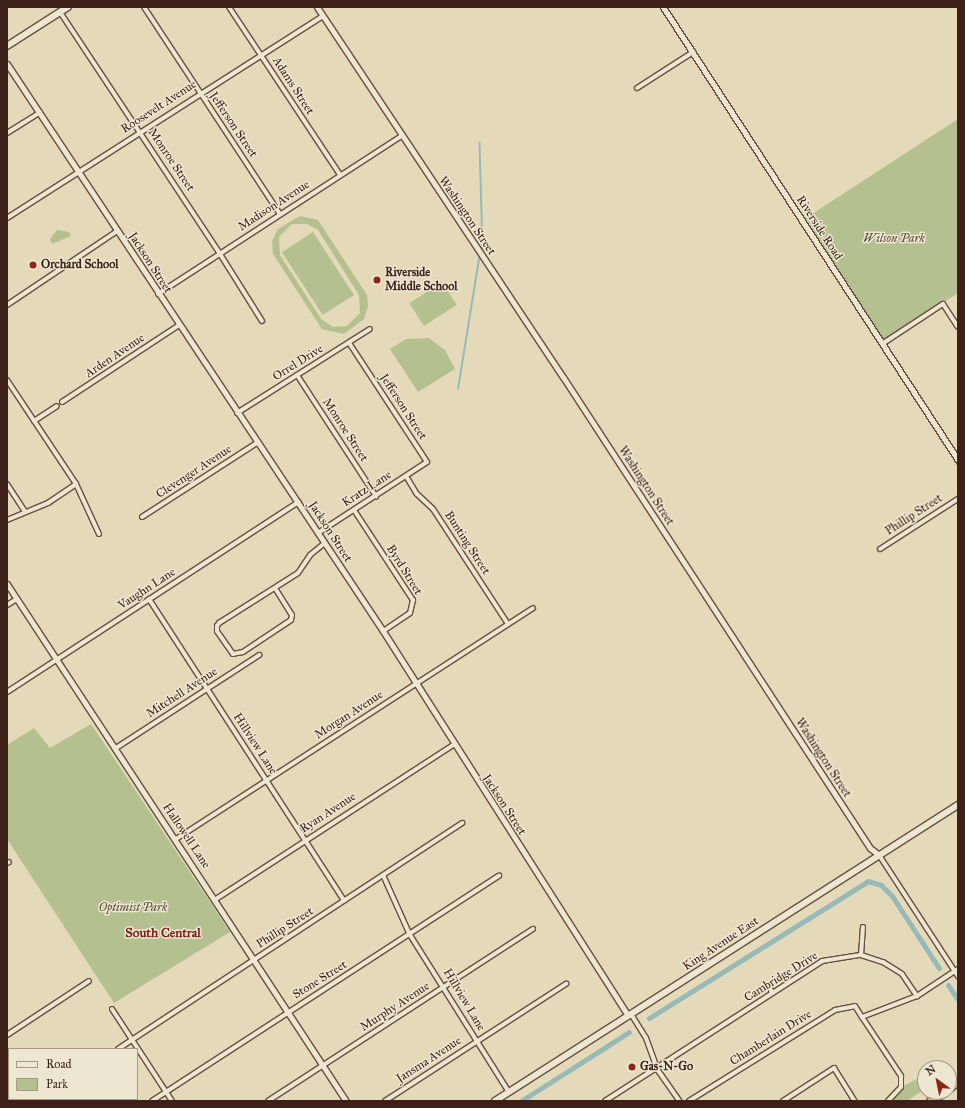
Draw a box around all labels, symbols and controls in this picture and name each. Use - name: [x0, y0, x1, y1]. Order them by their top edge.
- street label: Adams Street: [269, 54, 317, 118]
- street label: Roosevelt Avenue: [119, 77, 199, 137]
- street label: Jefferson Street: [206, 90, 260, 160]
- street label: Monroe Street: [145, 126, 197, 194]
- street label: Washington Street: [435, 174, 499, 258]
- street label: Madison Avenue: [236, 178, 312, 234]
- street label: Riverside Road: [793, 193, 845, 263]
- street label: Jackson Street: [125, 230, 175, 296]
- park label: Wilson Park: [863, 232, 925, 246]
- place label: Orchard School: [41, 258, 119, 272]
- marker: Orchard School: [28, 260, 38, 270]
- place label: Riverside Middle School: [385, 266, 458, 294]
- marker: Riverside Middle School: [372, 275, 382, 285]
- street label: Arden Avenue: [83, 331, 147, 381]
- street label: Orrel Drive: [270, 342, 326, 384]
- street label: Jefferson Street: [376, 371, 430, 443]
- street label: Monroe Street: [319, 396, 371, 464]
- street label: Clevenger Avenue: [154, 442, 234, 502]
- street label: Washington Street: [615, 444, 677, 528]
- street label: Kratz Lane: [340, 468, 394, 510]
- street label: Phillip Street: [883, 491, 945, 539]
- street label: Jackson Street: [305, 499, 355, 565]
- street label: Bunting Street: [441, 509, 493, 577]
- street label: Byrd Street: [383, 542, 425, 598]
- street label: Vaughn Lane: [116, 565, 178, 613]
- street label: Mitchell Avenue: [144, 665, 220, 721]
- street label: Morgan Avenue: [312, 688, 386, 742]
- street label: Hillview Lane: [230, 711, 280, 777]
- street label: Washington Street: [792, 716, 854, 800]
- street label: Jackson Street: [479, 772, 529, 838]
- street label: Ryan Avenue: [297, 790, 359, 836]
- street label: Hallowell Lane: [159, 801, 213, 871]
- park label: Optimist Park: [99, 901, 167, 915]
- street label: Phillip Street: [254, 904, 316, 952]
- street label: King Avenue East: [680, 914, 762, 974]
- district label: South Central: [125, 925, 201, 941]
- street label: Cambridge Drive: [742, 949, 820, 1005]
- street label: Stone Street: [290, 958, 350, 1002]
- street label: Hillview Lane: [440, 966, 488, 1034]
- street label: Murphy Avenue: [358, 979, 432, 1035]
- street label: Chamberlain Drive: [727, 1007, 815, 1069]
- street label: Jansma Avenue: [394, 1034, 464, 1086]
- legend: [8, 1048, 138, 1100]
- text: Road: [46, 1057, 72, 1071]
- place label: Gas-N-Go: [640, 1060, 693, 1074]
- north arrow: [917, 1060, 957, 1100]
- marker: Gas-N-Go: [627, 1062, 637, 1072]
- text: N: [923, 1062, 938, 1078]
- text: Park: [46, 1077, 68, 1091]

